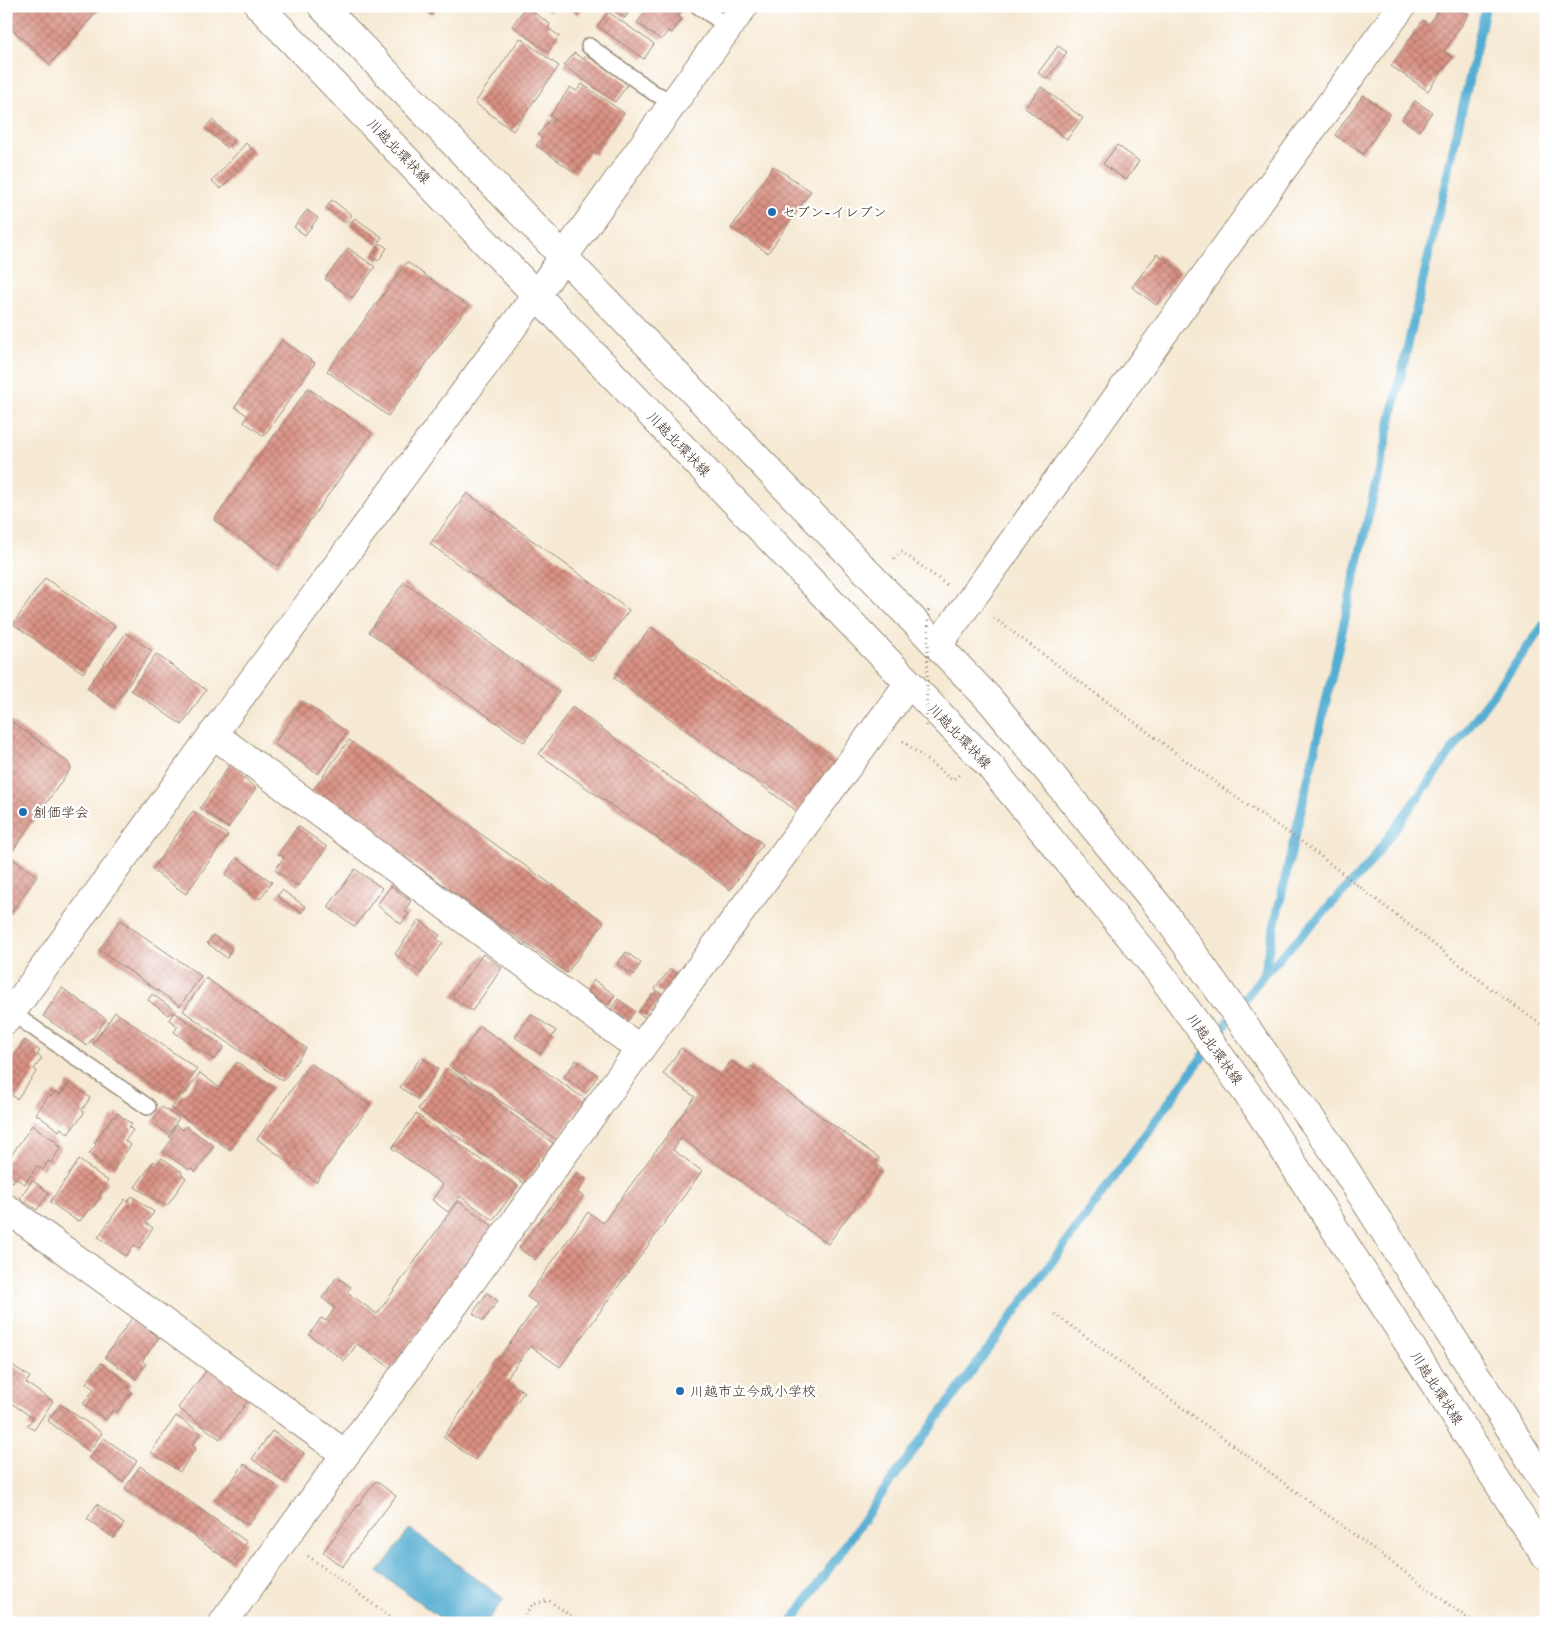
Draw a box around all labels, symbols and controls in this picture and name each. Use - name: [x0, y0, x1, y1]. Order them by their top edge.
- street label: 川越北環状線: [363, 115, 435, 187]
- place label: セブン-イレブン: [782, 203, 887, 221]
- marker: セブン-イレブン: [766, 206, 778, 218]
- street label: 川越北環状線: [643, 408, 715, 480]
- street label: 川越北環状線: [924, 700, 996, 772]
- place label: 創価学会: [33, 803, 89, 821]
- marker: 創価学会: [17, 806, 29, 818]
- street label: 川越北環状線: [1183, 1010, 1247, 1088]
- street label: 川越北環状線: [1407, 1348, 1467, 1428]
- place label: 川越市立今成小学校: [690, 1382, 816, 1400]
- marker: 川越市立今成小学校: [674, 1385, 686, 1397]

